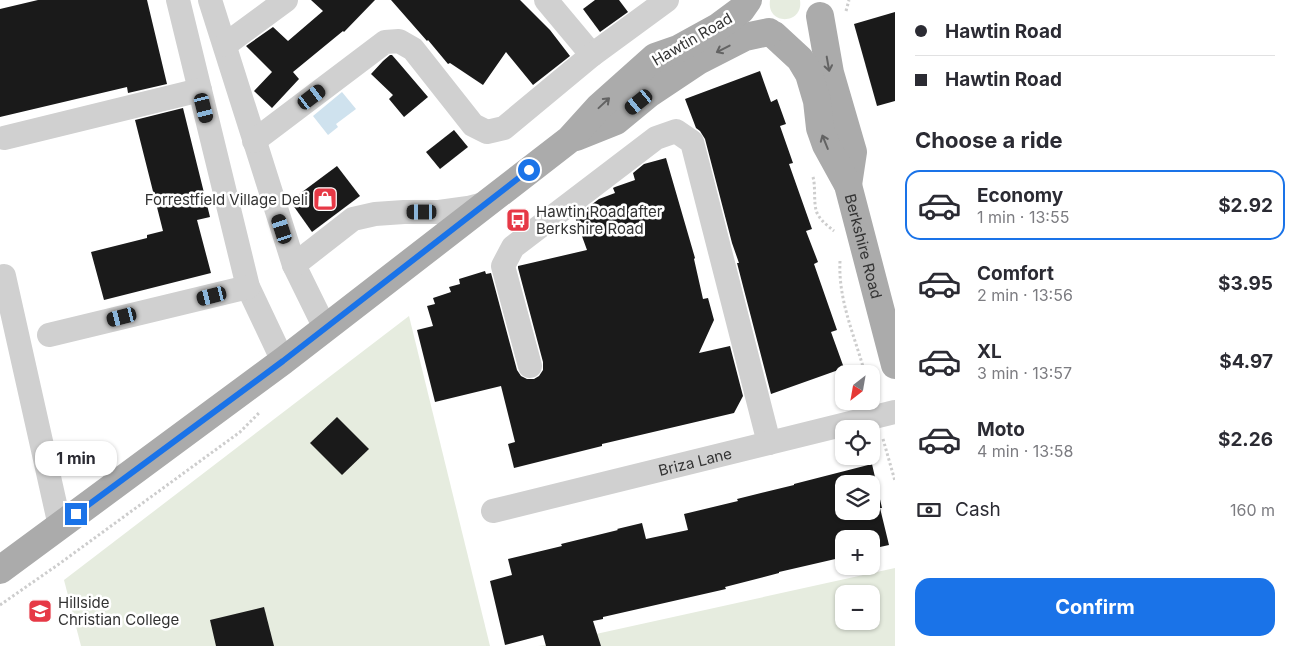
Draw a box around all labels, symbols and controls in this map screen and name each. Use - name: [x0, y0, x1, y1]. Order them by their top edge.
- street label: Hawtin Road: [648, 8, 736, 70]
- text: Hawtin Road: [945, 20, 1062, 43]
- one-way arrow: [716, 45, 731, 54]
- one-way arrow: [824, 56, 834, 72]
- text: Hawtin Road: [945, 68, 1062, 91]
- car: [295, 82, 328, 112]
- car: [622, 87, 655, 117]
- car: [193, 92, 214, 124]
- one-way arrow: [597, 97, 610, 109]
- text: Choose a ride: [915, 127, 1063, 153]
- one-way arrow: [820, 135, 829, 150]
- route start: [518, 159, 540, 181]
- icon: car: [917, 183, 962, 228]
- text: Economy: [977, 184, 1063, 207]
- shop icon: Forrestfield Village Deli: [312, 186, 338, 212]
- place label: Forrestfield Village Deli: [145, 190, 308, 209]
- street label: Berkshire Road: [841, 192, 887, 301]
- text: $2.92: [1218, 194, 1273, 217]
- place label: Hawtin Road after Berkshire Road: [536, 202, 663, 238]
- car: [407, 205, 437, 220]
- bus stop icon: Hawtin Road after Berkshire Road: [505, 207, 531, 233]
- text: 1 min · 13:55: [977, 207, 1069, 227]
- car: [270, 212, 293, 246]
- icon: car: [917, 261, 962, 306]
- text: Comfort: [977, 262, 1054, 285]
- text: $3.95: [1218, 272, 1273, 295]
- car: [195, 285, 228, 307]
- text: 2 min · 13:56: [977, 285, 1073, 305]
- car: [105, 306, 138, 328]
- icon: car: [917, 339, 962, 384]
- text: XL: [977, 340, 1002, 363]
- text: $4.97: [1219, 350, 1273, 373]
- text: 3 min · 13:57: [977, 363, 1072, 383]
- north arrow: [835, 365, 880, 410]
- map controls: [835, 365, 880, 630]
- icon: car: [917, 417, 962, 462]
- text: Moto: [977, 418, 1025, 441]
- button: locate: [835, 420, 880, 465]
- text: $2.26: [1218, 428, 1273, 451]
- text: 4 min · 13:58: [977, 441, 1073, 461]
- callout: 1 min: [35, 442, 117, 476]
- street label: Briza Lane: [656, 443, 734, 479]
- text: 1 min: [56, 448, 96, 468]
- button: layers: [835, 475, 880, 520]
- icon: cash: [915, 496, 943, 524]
- text: Cash: [955, 498, 1001, 521]
- text: 160 m: [1230, 500, 1275, 520]
- route end: [65, 503, 87, 525]
- button: +: [835, 530, 880, 575]
- button: Confirm: [915, 578, 1275, 636]
- button: −: [835, 585, 880, 630]
- place label: Hillside Christian College: [58, 593, 179, 629]
- school or university icon: Hillside Christian College: [27, 598, 53, 624]

